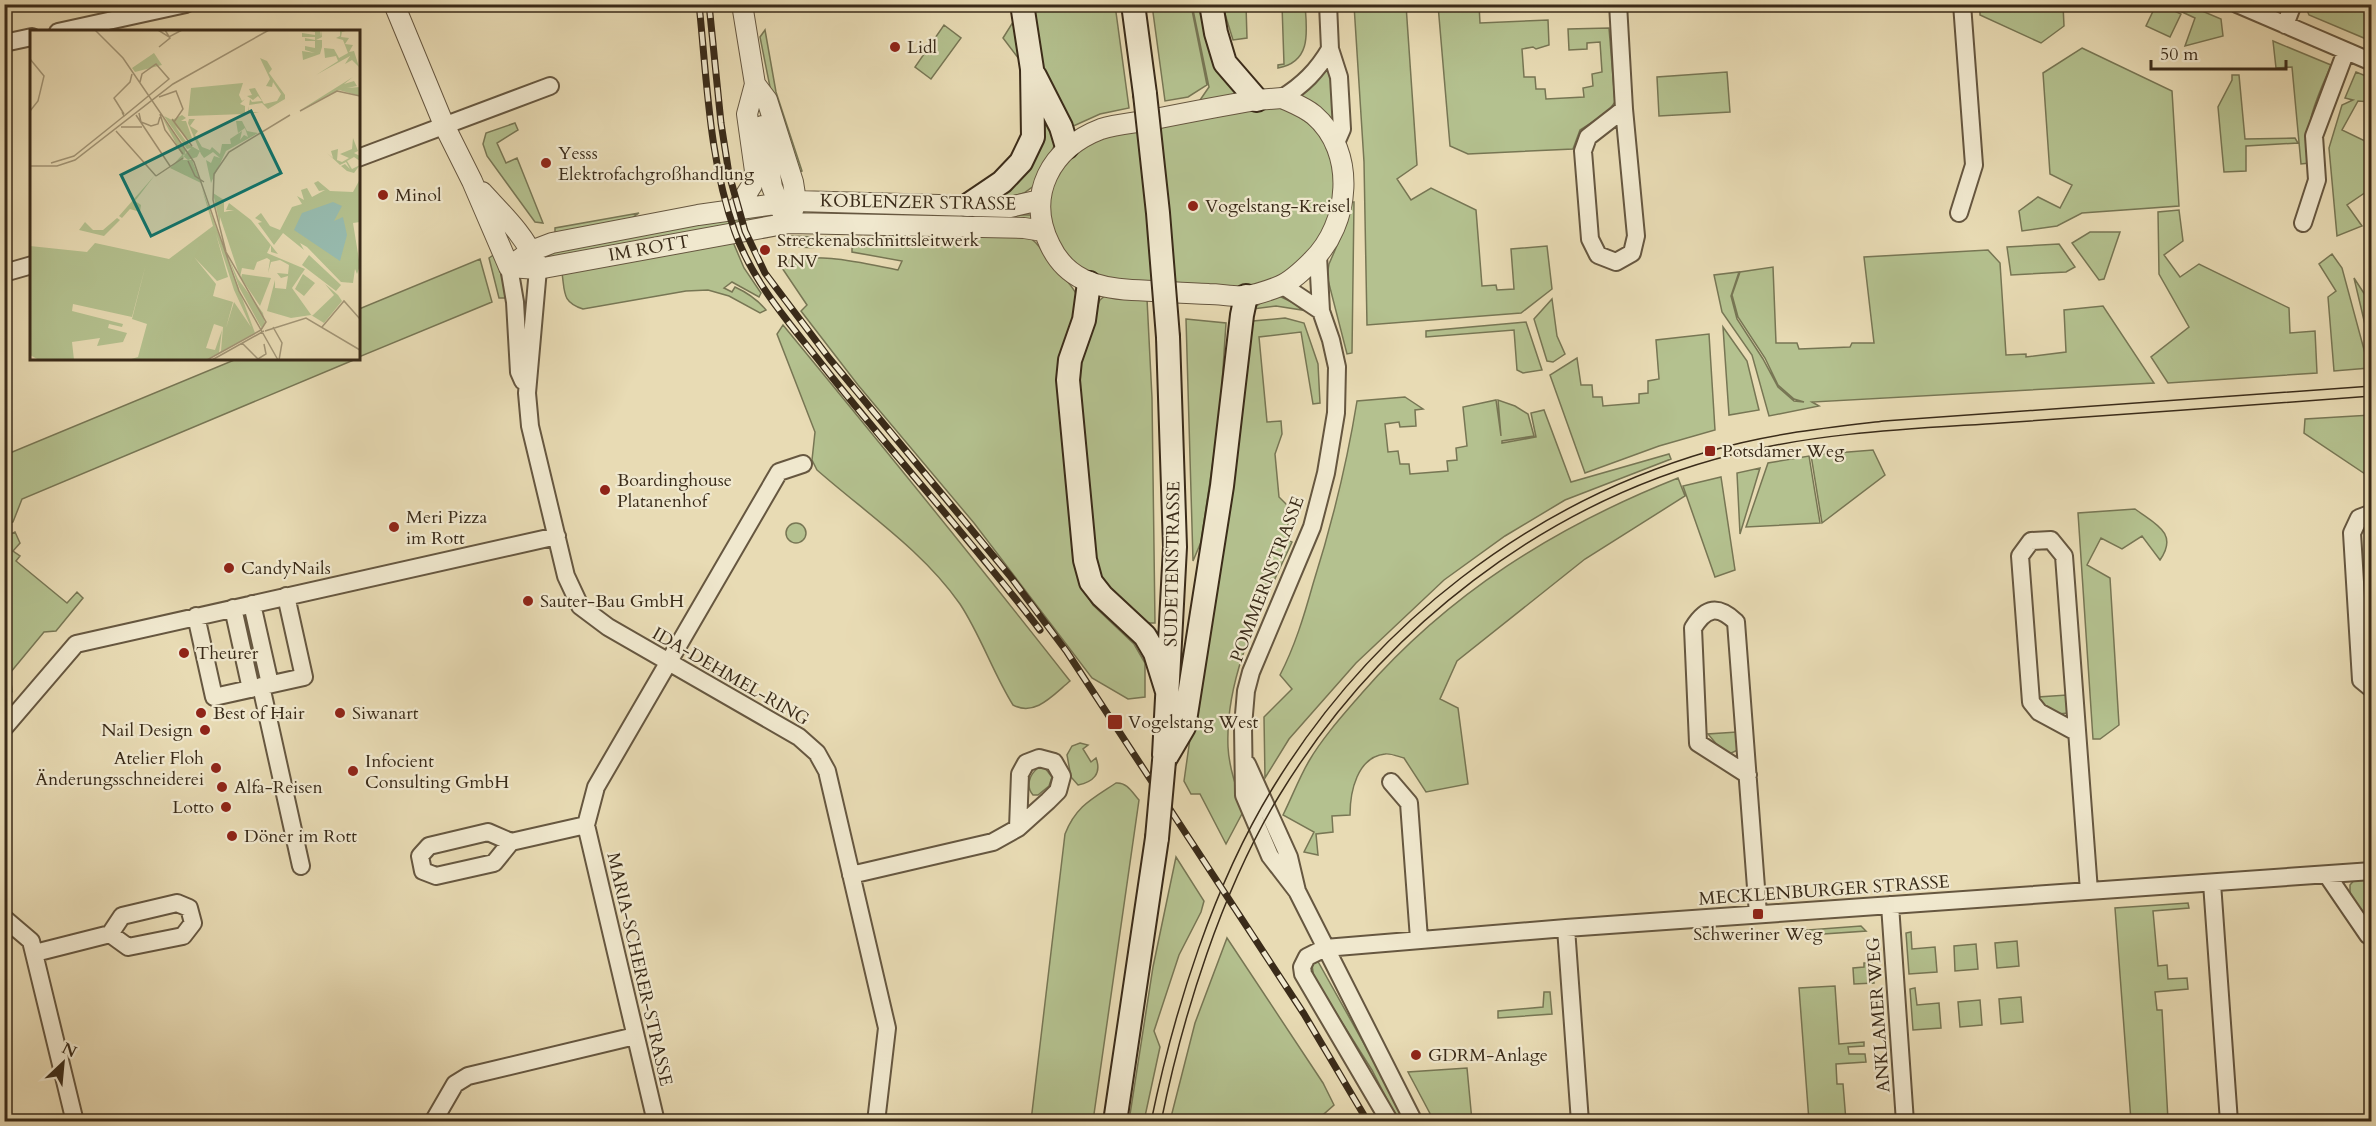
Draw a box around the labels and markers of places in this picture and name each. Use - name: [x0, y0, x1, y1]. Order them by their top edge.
- place label: Lidl: [907, 35, 938, 60]
- marker: Lidl: [888, 40, 902, 54]
- place label: Yesss Elektrofachgroßhandlung: [558, 141, 755, 187]
- marker: Yesss Elektrofachgroßhandlung: [539, 156, 553, 170]
- place label: Minol: [395, 183, 442, 208]
- marker: Minol: [376, 188, 390, 202]
- place label: Vogelstang-Kreisel: [1205, 194, 1351, 219]
- marker: Vogelstang-Kreisel: [1186, 199, 1200, 213]
- place label: Streckenabschnittsleitwerk RNV: [777, 228, 980, 274]
- marker: Streckenabschnittsleitwerk RNV: [758, 243, 772, 257]
- place label: Potsdamer Weg: [1722, 439, 1845, 464]
- marker: Potsdamer Weg: [1703, 444, 1717, 458]
- place label: Boardinghouse Platanenhof: [617, 468, 732, 514]
- marker: Boardinghouse Platanenhof: [598, 483, 612, 497]
- place label: Meri Pizza im Rott: [406, 505, 487, 551]
- marker: Meri Pizza im Rott: [387, 520, 401, 534]
- place label: CandyNails: [241, 556, 331, 581]
- marker: CandyNails: [222, 561, 236, 575]
- place label: Sauter-Bau GmbH: [540, 589, 684, 614]
- marker: Sauter-Bau GmbH: [521, 594, 535, 608]
- place label: Theurer: [196, 641, 259, 666]
- marker: Theurer: [177, 646, 191, 660]
- place label: Best of Hair: [213, 701, 305, 726]
- place label: Siwanart: [352, 701, 419, 726]
- marker: Best of Hair: [194, 706, 208, 720]
- marker: Siwanart: [333, 706, 347, 720]
- place label: Vogelstang West: [1128, 710, 1259, 735]
- marker: Vogelstang West: [1106, 713, 1124, 731]
- place label: Nail Design: [101, 718, 194, 743]
- marker: Nail Design: [198, 723, 212, 737]
- place label: Atelier Floh Änderungsschneiderei: [35, 746, 204, 792]
- place label: Infocient Consulting GmbH: [365, 749, 509, 795]
- marker: Atelier Floh Änderungsschneiderei: [209, 761, 223, 775]
- marker: Infocient Consulting GmbH: [346, 764, 360, 778]
- place label: Alfa-Reisen: [234, 775, 324, 800]
- marker: Alfa-Reisen: [215, 780, 229, 794]
- place label: Lotto: [172, 795, 214, 820]
- marker: Lotto: [219, 800, 233, 814]
- place label: Döner im Rott: [244, 824, 357, 849]
- marker: Döner im Rott: [225, 829, 239, 843]
- marker: Schweriner Weg: [1751, 907, 1765, 921]
- place label: Schweriner Weg: [1693, 922, 1824, 947]
- place label: GDRM-Anlage: [1428, 1043, 1548, 1068]
- marker: GDRM-Anlage: [1409, 1048, 1423, 1062]

